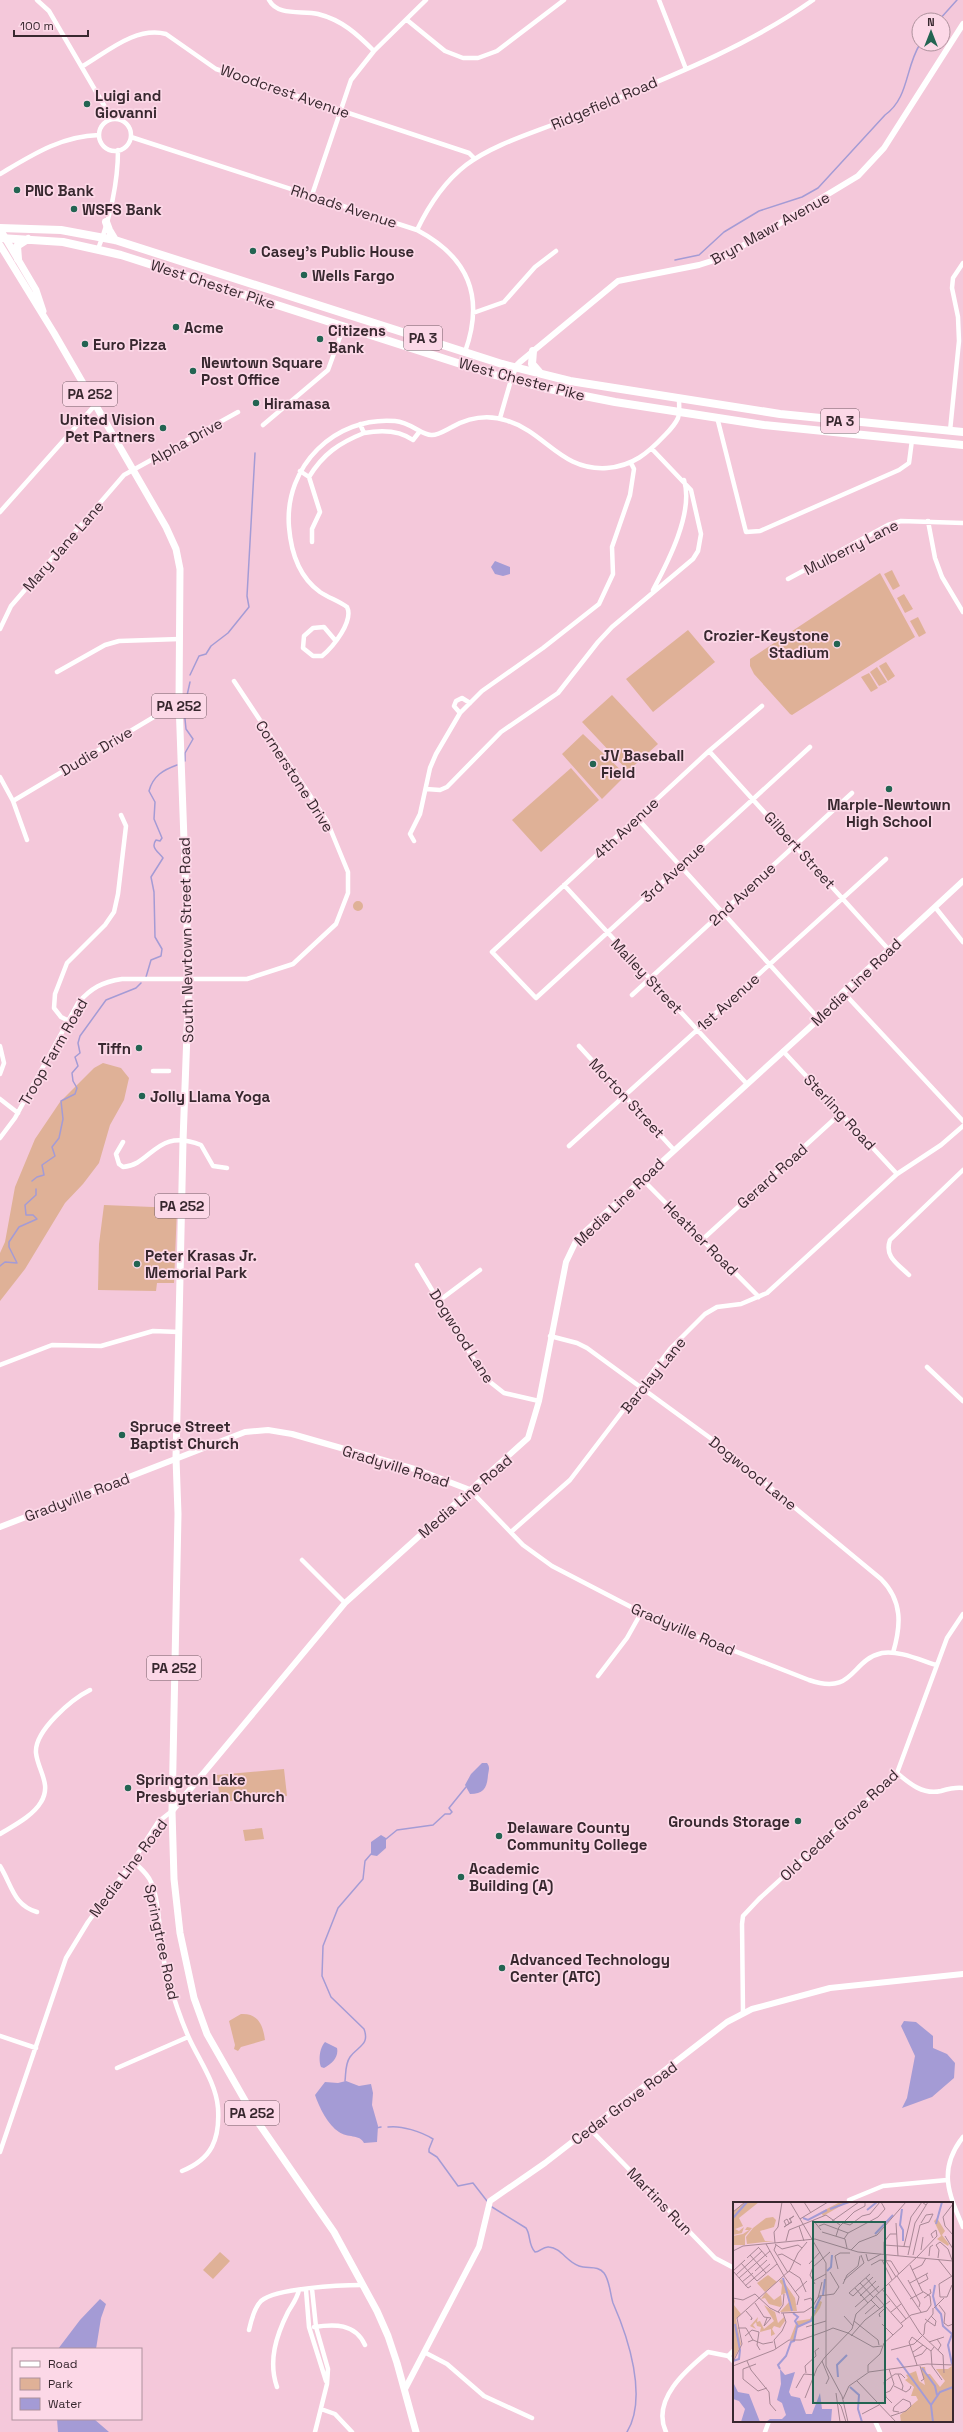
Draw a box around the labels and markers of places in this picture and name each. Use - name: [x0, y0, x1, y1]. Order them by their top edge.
- place label: Luigi and Giovanni: [95, 86, 161, 122]
- marker: Luigi and Giovanni: [82, 99, 92, 109]
- place label: PNC Bank: [25, 181, 94, 200]
- marker: PNC Bank: [12, 185, 22, 195]
- place label: WSFS Bank: [82, 200, 162, 219]
- marker: WSFS Bank: [69, 204, 79, 214]
- place label: Casey's Public House: [261, 242, 415, 261]
- marker: Casey's Public House: [248, 246, 258, 256]
- place label: Wells Fargo: [312, 266, 395, 285]
- marker: Wells Fargo: [299, 270, 309, 280]
- place label: Acme: [184, 318, 224, 337]
- place label: Citizens Bank: [328, 321, 386, 357]
- marker: Acme: [171, 322, 181, 332]
- marker: Citizens Bank: [315, 334, 325, 344]
- place label: Euro Pizza: [93, 335, 167, 354]
- marker: Euro Pizza: [80, 339, 90, 349]
- place label: Newtown Square Post Office: [201, 353, 323, 389]
- marker: Newtown Square Post Office: [188, 366, 198, 376]
- place label: Hiramasa: [264, 394, 330, 413]
- marker: Hiramasa: [251, 398, 261, 408]
- place label: United Vision Pet Partners: [60, 410, 155, 446]
- marker: United Vision Pet Partners: [158, 423, 168, 433]
- place label: Crozier-Keystone Stadium: [704, 626, 829, 662]
- marker: Crozier-Keystone Stadium: [832, 639, 842, 649]
- place label: JV Baseball Field: [601, 746, 684, 782]
- marker: JV Baseball Field: [588, 759, 598, 769]
- marker: Marple-Newtown High School: [884, 784, 894, 794]
- place label: Marple-Newtown High School: [827, 795, 951, 831]
- place label: Tiffn: [98, 1039, 131, 1058]
- marker: Tiffn: [134, 1043, 144, 1053]
- place label: Jolly Llama Yoga: [150, 1087, 271, 1106]
- marker: Jolly Llama Yoga: [137, 1091, 147, 1101]
- place label: Peter Krasas Jr. Memorial Park: [145, 1246, 257, 1282]
- marker: Peter Krasas Jr. Memorial Park: [132, 1259, 142, 1269]
- place label: Spruce Street Baptist Church: [130, 1417, 239, 1453]
- marker: Spruce Street Baptist Church: [117, 1430, 127, 1440]
- place label: Springton Lake Presbyterian Church: [136, 1770, 285, 1806]
- marker: Springton Lake Presbyterian Church: [123, 1783, 133, 1793]
- place label: Grounds Storage: [668, 1812, 790, 1831]
- marker: Grounds Storage: [793, 1816, 803, 1826]
- place label: Delaware County Community College: [507, 1818, 648, 1854]
- marker: Delaware County Community College: [494, 1831, 504, 1841]
- place label: Academic Building (A): [469, 1859, 554, 1895]
- marker: Academic Building (A): [456, 1872, 466, 1882]
- place label: Advanced Technology Center (ATC): [510, 1950, 670, 1986]
- marker: Advanced Technology Center (ATC): [497, 1963, 507, 1973]

